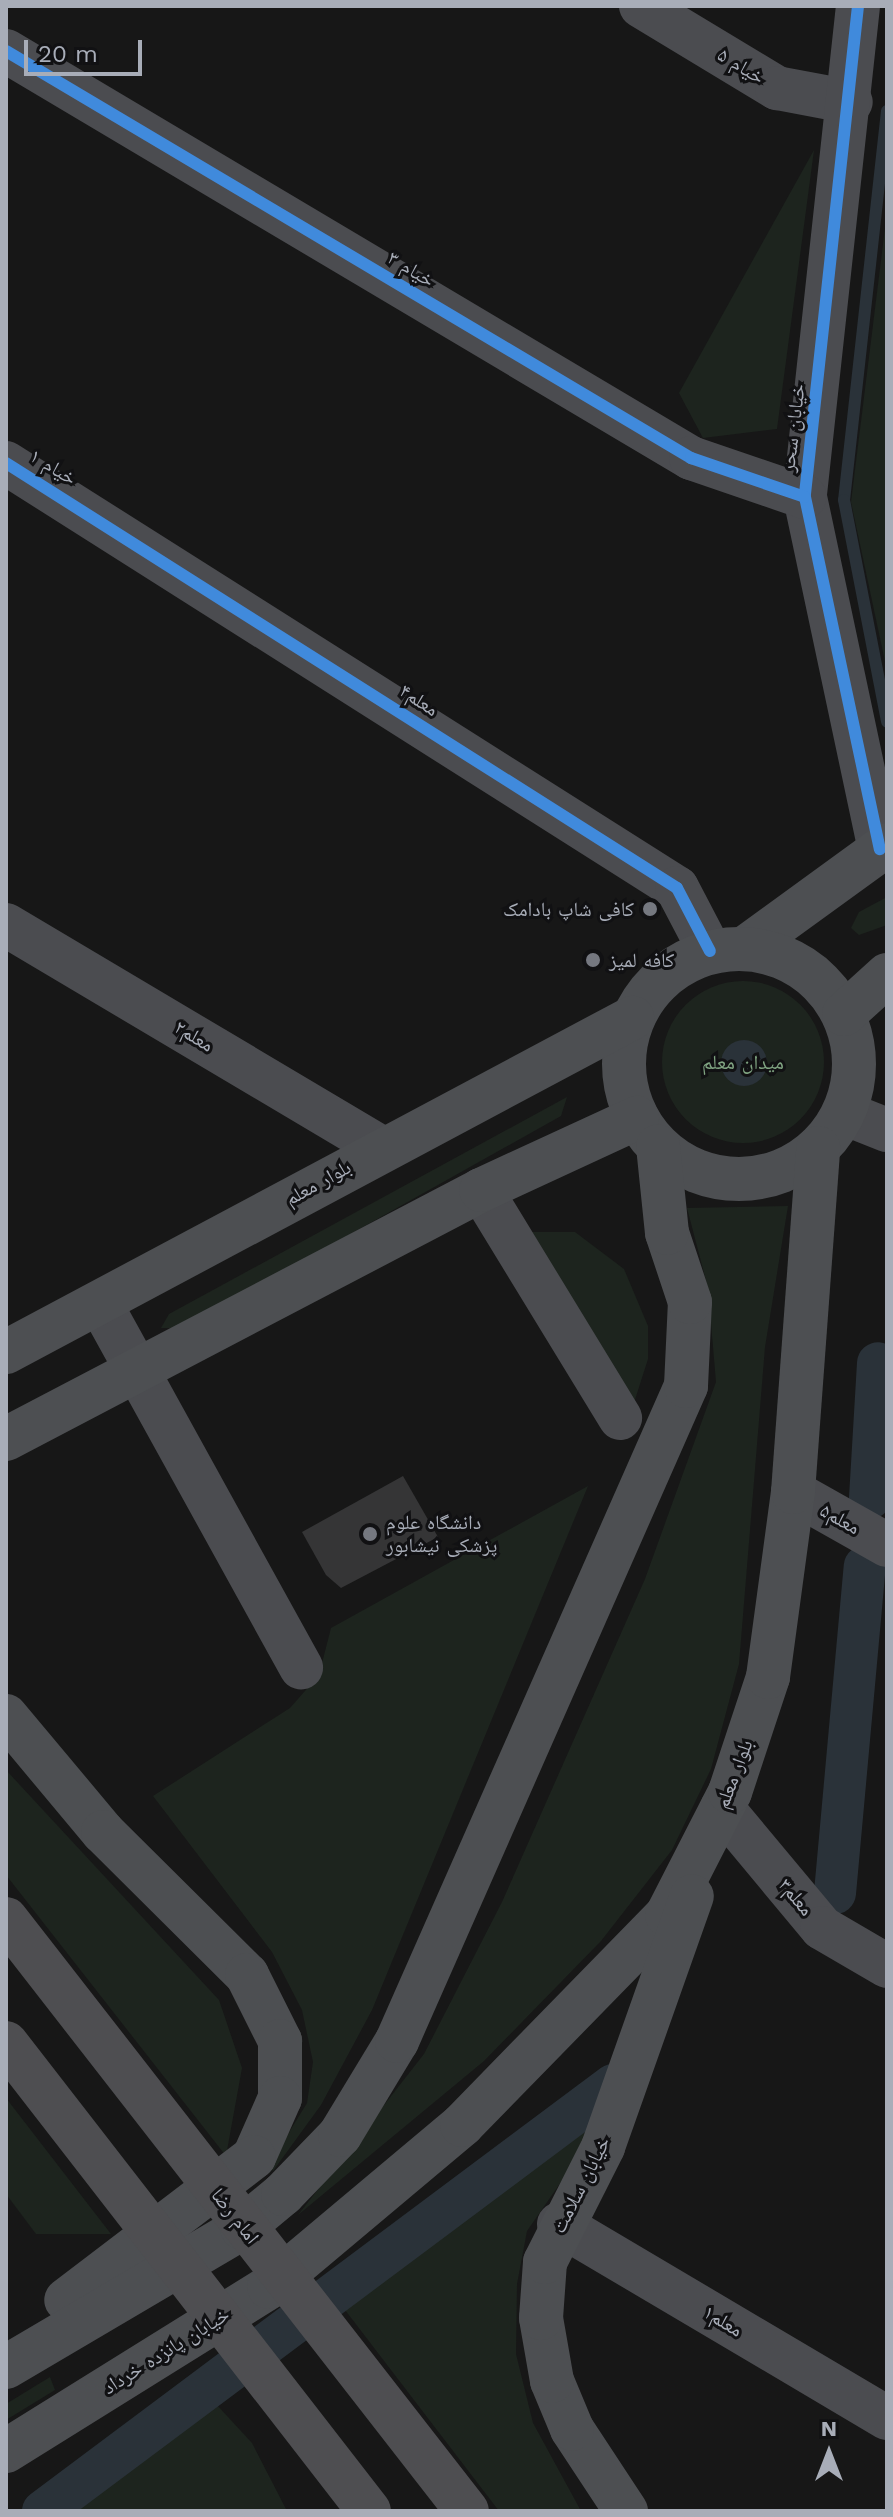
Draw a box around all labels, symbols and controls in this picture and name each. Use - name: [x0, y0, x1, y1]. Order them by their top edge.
- scale bar: [28, 24, 146, 74]
- text: 20 m: [38, 40, 98, 68]
- street label: خیام ۵: [713, 43, 769, 89]
- street label: خیام ۳: [383, 246, 439, 292]
- street label: خیابان سحر: [776, 383, 810, 473]
- street label: خیام ۱: [25, 444, 81, 490]
- street label: معلم۴: [395, 679, 443, 721]
- place label: کافی شاپ بادامک: [503, 897, 634, 921]
- marker: کافی شاپ بادامک: [641, 900, 659, 918]
- place label: کافه لمیز: [609, 948, 674, 972]
- marker: کافه لمیز: [584, 951, 602, 969]
- street label: معلم۲: [170, 1015, 218, 1057]
- park label: میدان معلم: [702, 1050, 784, 1074]
- street label: بلوار معلم: [281, 1155, 355, 1211]
- street label: معلم۵: [816, 1498, 864, 1540]
- place label: دانشگاه علوم پزشکی نیشابور: [386, 1510, 497, 1557]
- marker: دانشگاه علوم پزشکی نیشابور: [361, 1525, 379, 1543]
- street label: بلوار معلم: [710, 1736, 758, 1812]
- street label: معلم۳: [773, 1873, 819, 1921]
- street label: خیابان سلامت: [546, 2133, 616, 2237]
- street label: امام رضا: [206, 2183, 264, 2249]
- street label: معلم۱: [699, 2300, 747, 2342]
- street label: خیابان پانزده خرداد: [98, 2302, 234, 2400]
- north arrow: [789, 2413, 869, 2493]
- text: N: [821, 2416, 837, 2441]

